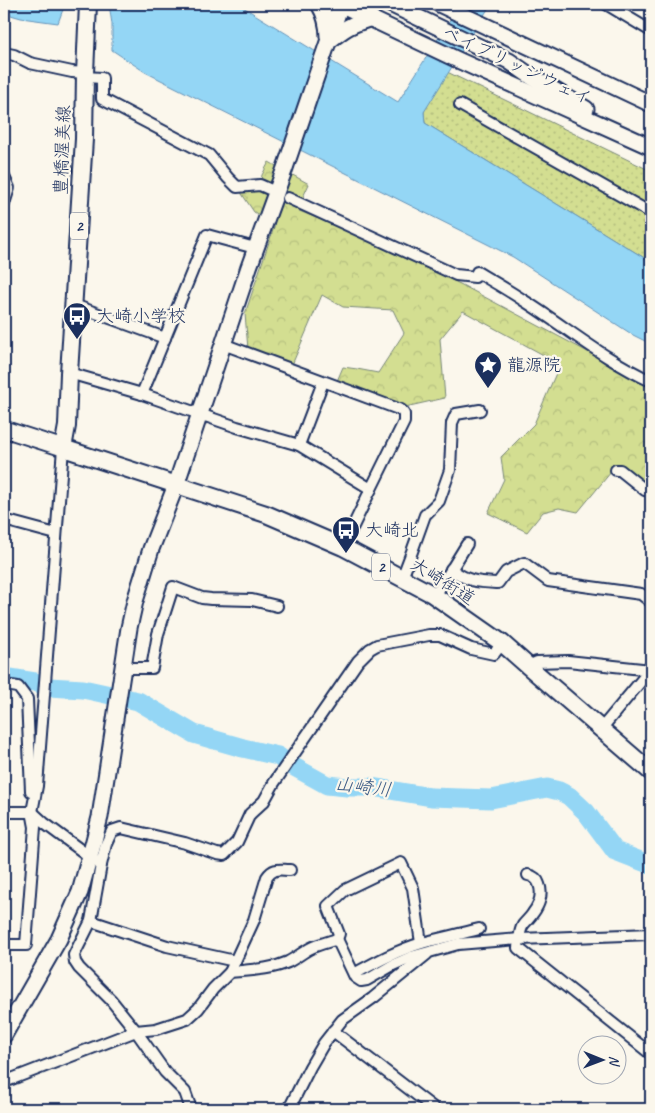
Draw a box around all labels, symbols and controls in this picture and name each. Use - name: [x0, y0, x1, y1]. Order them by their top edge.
- street label: ベイブリッジウェイ: [439, 21, 595, 109]
- street label: 豊橋渥美線: [49, 105, 75, 195]
- road number: 2: [70, 212, 88, 240]
- bus stop icon: 大崎小学校: [62, 301, 92, 340]
- place label: 大崎小学校: [96, 305, 186, 327]
- place icon: 龍源院: [473, 350, 503, 389]
- place label: 龍源院: [507, 354, 561, 376]
- bus stop icon: 大崎北: [331, 515, 361, 554]
- place label: 大崎北: [365, 519, 419, 541]
- street label: 大崎街道: [407, 553, 479, 609]
- road number: 2: [372, 554, 390, 580]
- water label: 山崎川: [333, 772, 393, 802]
- north arrow: [578, 1036, 628, 1086]
- text: N: [606, 1056, 623, 1067]

